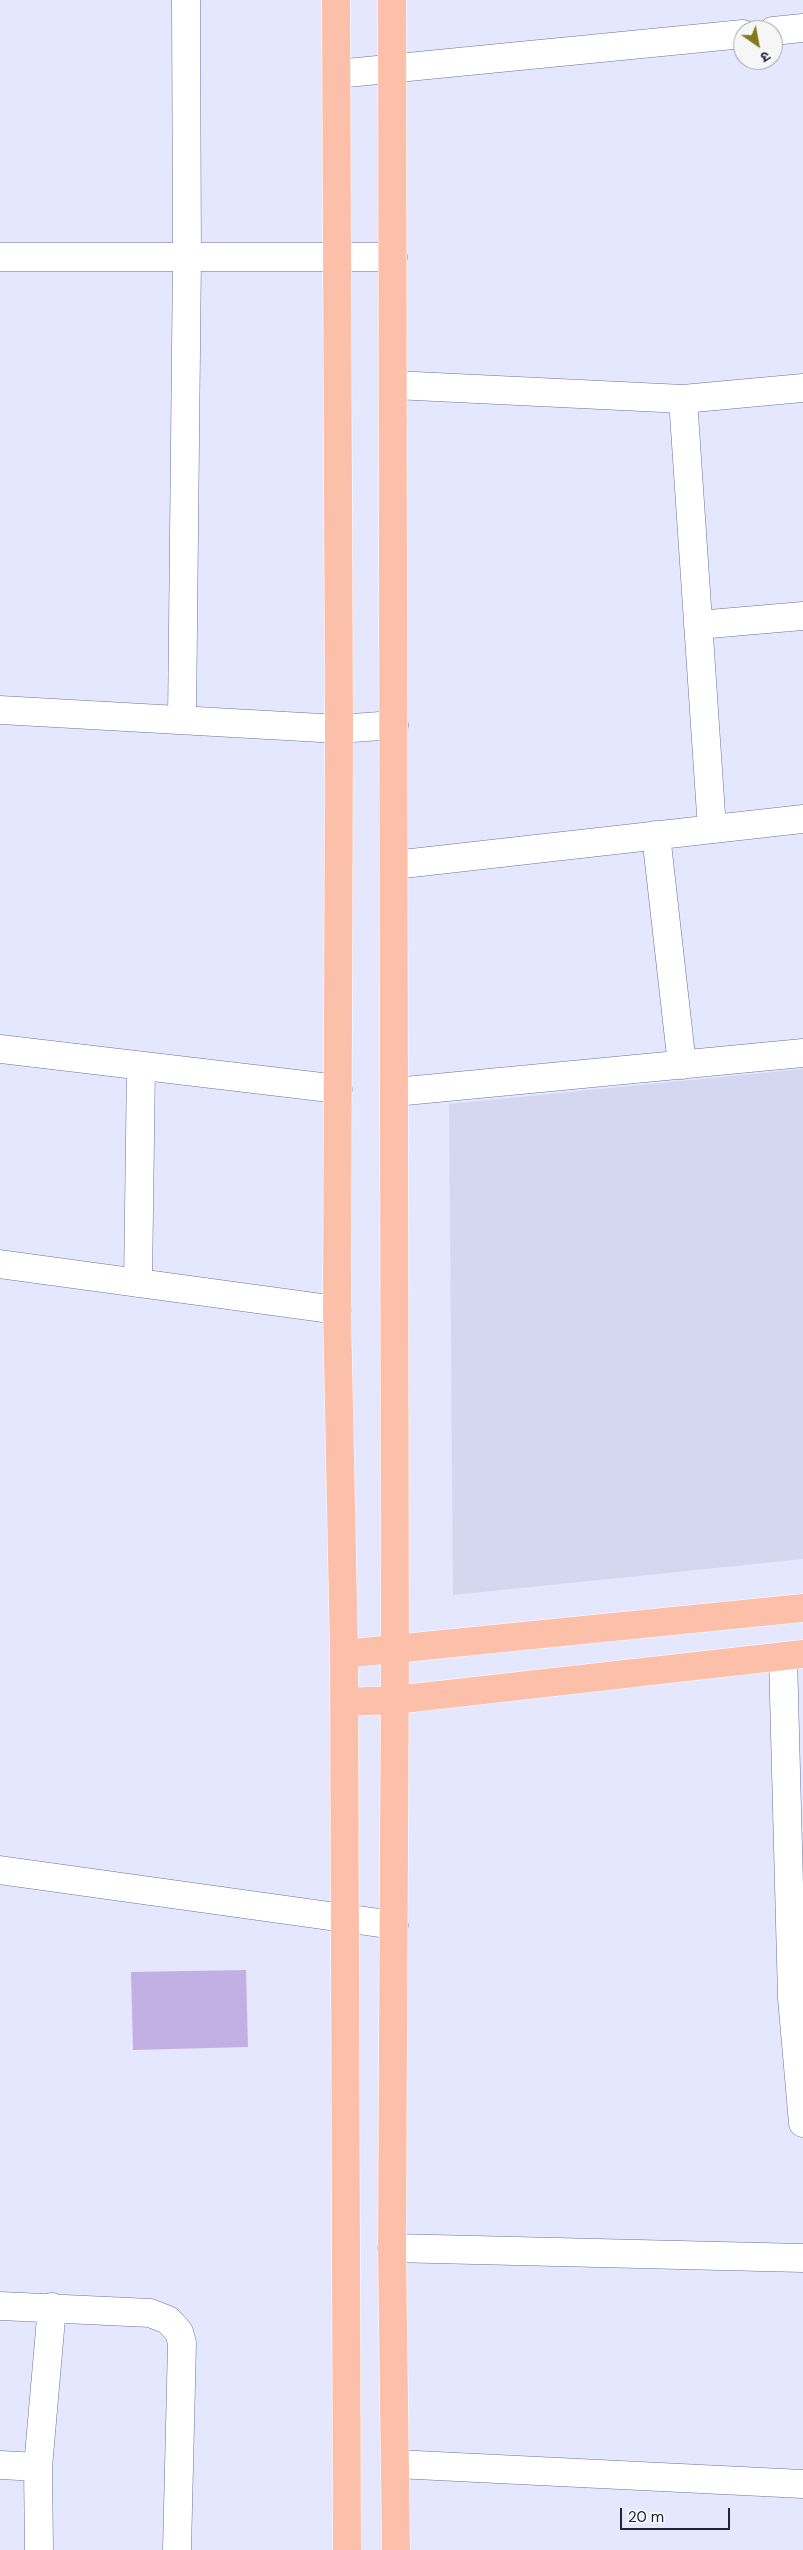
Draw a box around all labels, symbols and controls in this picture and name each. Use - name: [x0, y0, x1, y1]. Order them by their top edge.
- north arrow: [733, 20, 783, 70]
- text: उ: [757, 47, 774, 67]
- scale bar: [623, 2498, 733, 2530]
- text: 20 m: [628, 2507, 664, 2527]

